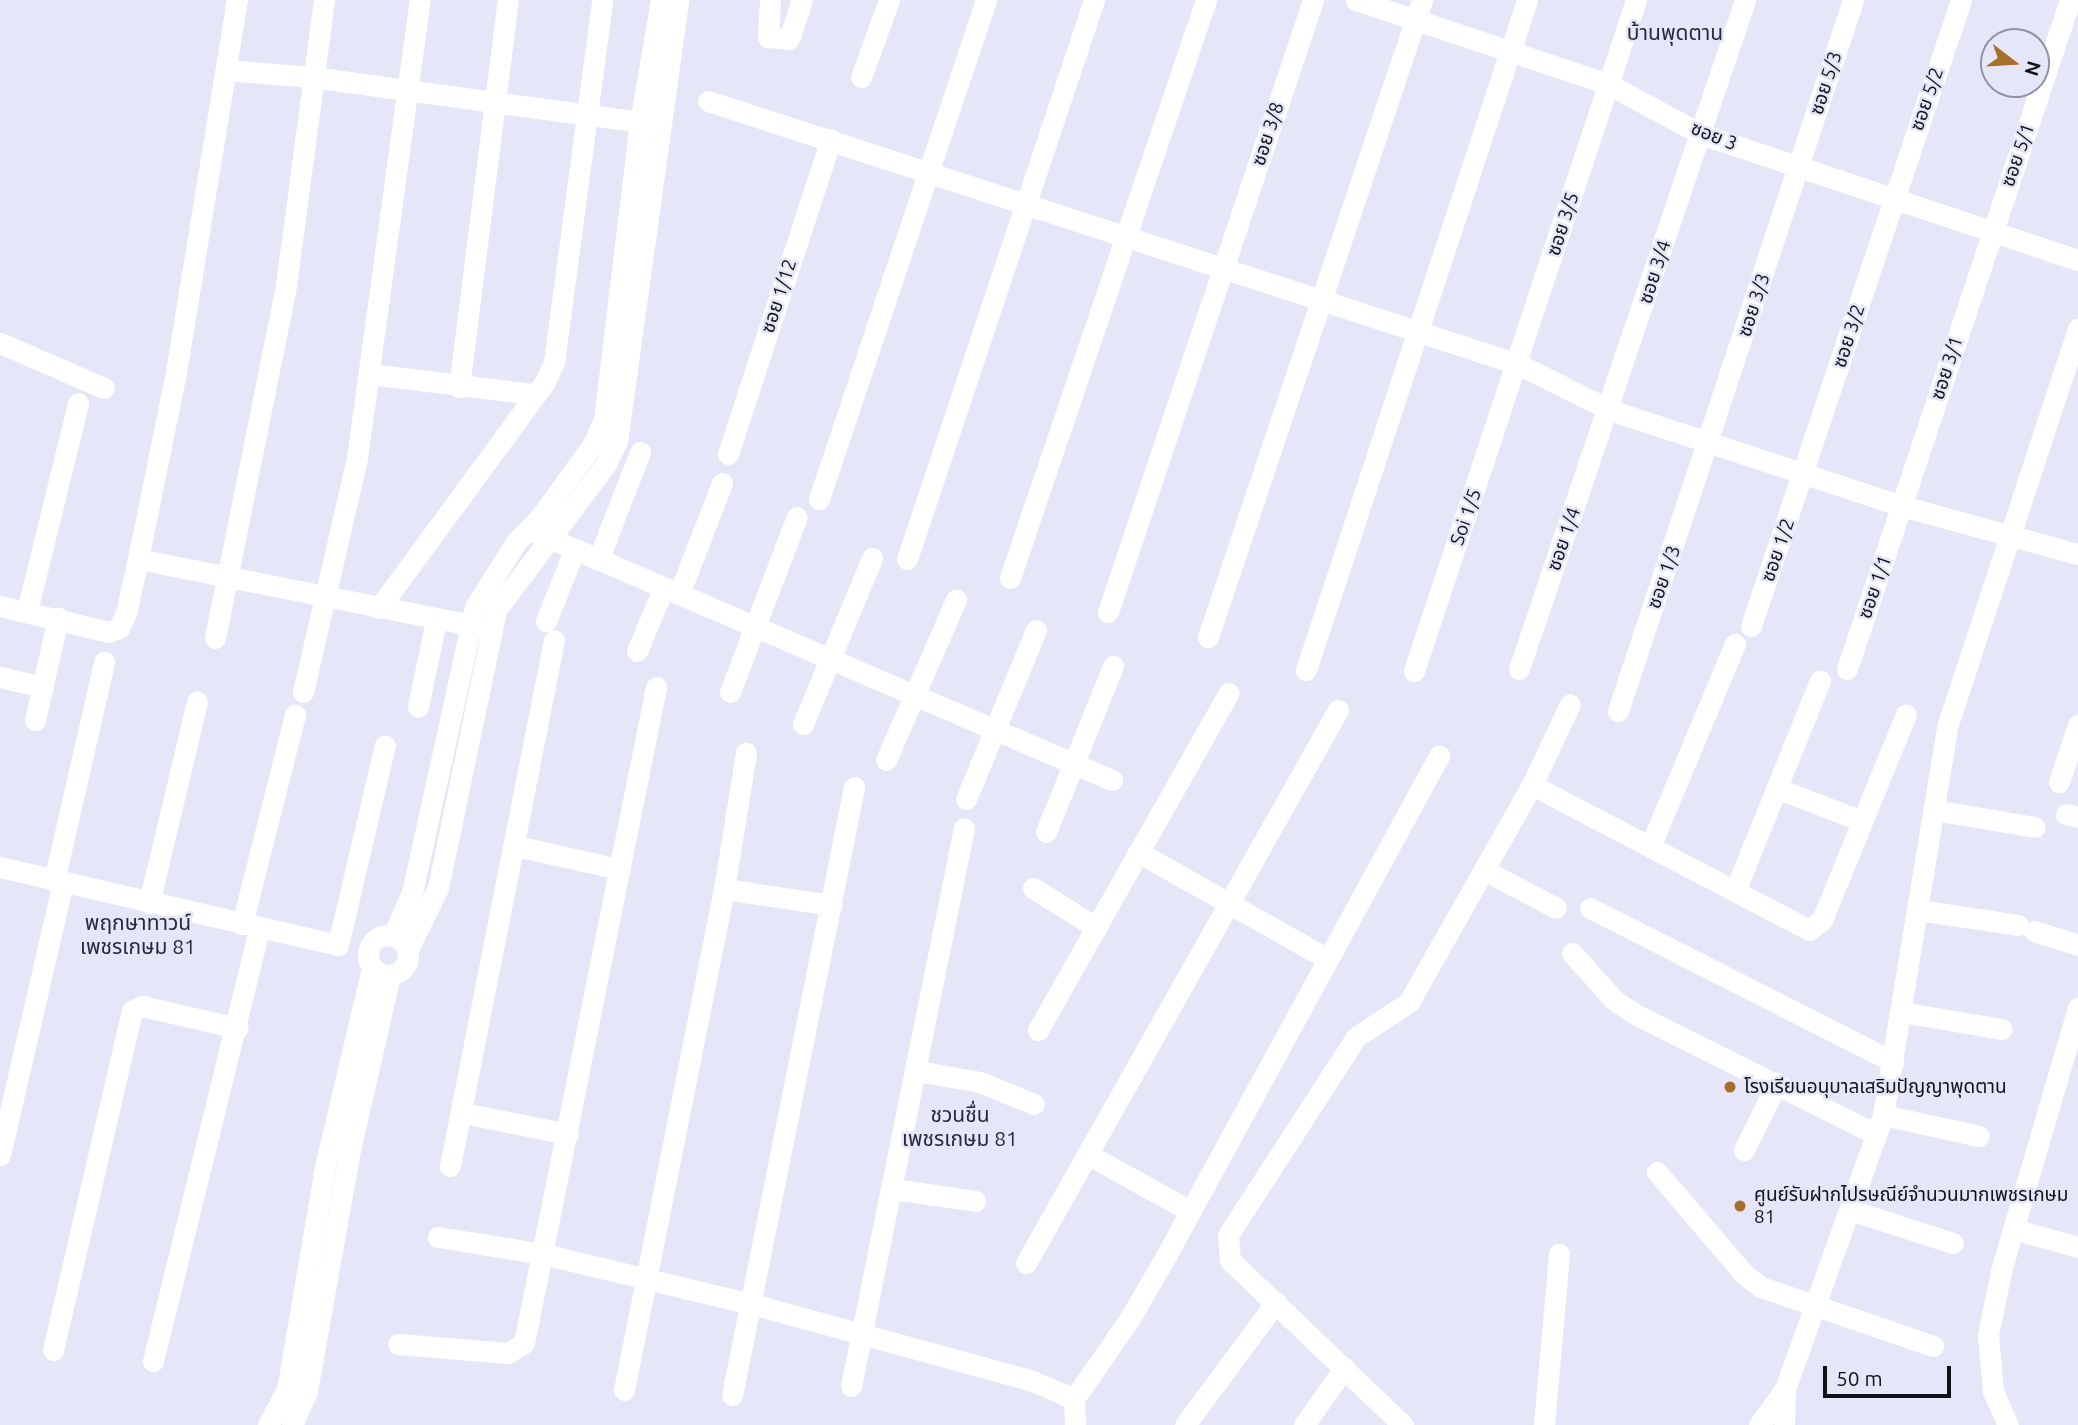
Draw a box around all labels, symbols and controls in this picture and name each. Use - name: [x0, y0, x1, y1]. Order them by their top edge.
- district label: บ้านพุดตาน: [1627, 19, 1723, 45]
- north arrow: [1980, 28, 2050, 98]
- street label: ซอย 5/3: [1805, 48, 1847, 118]
- text: N: [2021, 59, 2046, 79]
- street label: ซอย 5/2: [1906, 64, 1948, 134]
- street label: ซอย 3/8: [1247, 99, 1289, 169]
- street label: ซอย 3: [1688, 116, 1740, 156]
- street label: ซอย 5/1: [1997, 120, 2039, 190]
- street label: ซอย 3/5: [1542, 189, 1584, 259]
- street label: ซอย 3/4: [1634, 237, 1676, 307]
- street label: ซอย 1/12: [756, 256, 802, 336]
- street label: ซอย 3/3: [1733, 270, 1775, 340]
- street label: ซอย 3/2: [1828, 301, 1870, 371]
- street label: ซอย 3/1: [1926, 333, 1968, 403]
- street label: Soi 1/5: [1446, 486, 1486, 548]
- street label: ซอย 1/4: [1543, 504, 1585, 574]
- street label: ซอย 1/2: [1757, 515, 1799, 585]
- street label: ซอย 1/3: [1643, 542, 1685, 612]
- street label: ซอย 1/1: [1854, 552, 1896, 622]
- district label: พฤกษาทาวน์ เพชรเกษม 81: [80, 909, 196, 959]
- place label: โรงเรียนอนุบาลเสริมปัญญาพุดตาน: [1744, 1076, 2007, 1098]
- marker: โรงเรียนอนุบาลเสริมปัญญาพุดตาน: [1722, 1079, 1738, 1095]
- district label: ชวนชื่น เพชรเกษม 81: [902, 1101, 1018, 1151]
- place label: ศูนย์รับฝากไปรษณีย์จำนวนมากเพชรเกษม 81: [1754, 1184, 2068, 1228]
- marker: ศูนย์รับฝากไปรษณีย์จำนวนมากเพชรเกษม 81: [1732, 1198, 1748, 1214]
- scale bar: [1826, 1352, 1954, 1396]
- text: 50 m: [1836, 1366, 1883, 1390]

